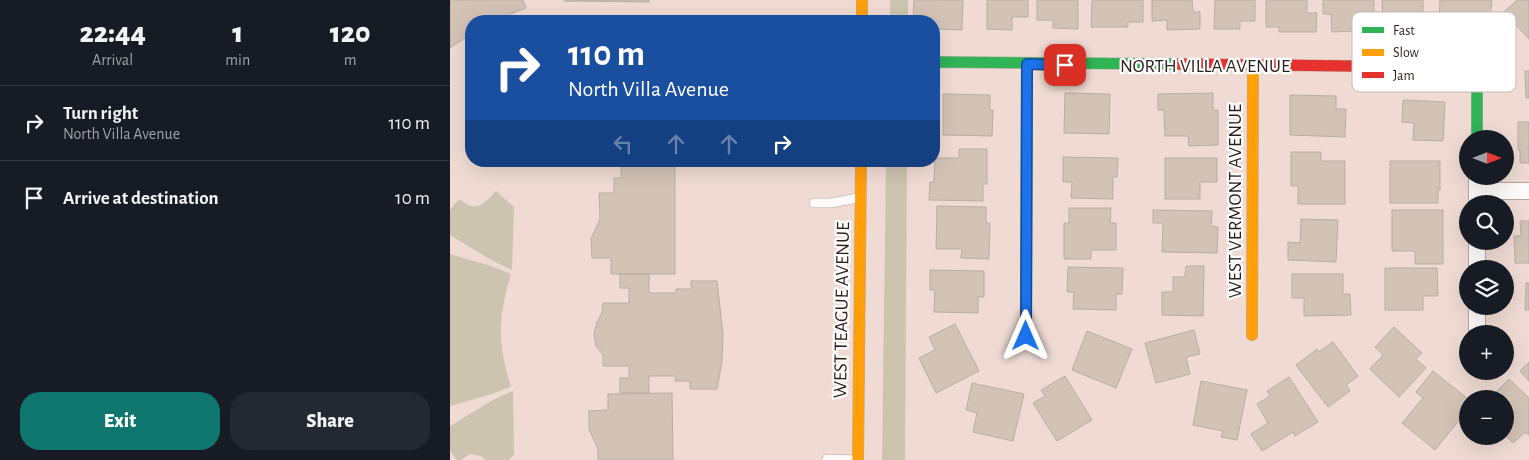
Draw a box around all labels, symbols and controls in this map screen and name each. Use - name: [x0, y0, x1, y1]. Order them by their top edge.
- legend: [1352, 12, 1516, 92]
- text: 22:44: [79, 18, 146, 48]
- text: 1: [232, 18, 243, 48]
- text: 120: [330, 18, 371, 48]
- text: Fast: [1393, 24, 1415, 38]
- icon: right: [485, 35, 550, 100]
- text: 110 m: [568, 37, 645, 72]
- pin: [1044, 44, 1086, 86]
- text: Slow: [1393, 46, 1420, 60]
- icon: arrive: [1051, 51, 1079, 79]
- text: Arrival: [92, 52, 133, 68]
- text: min: [225, 52, 250, 68]
- text: m: [344, 52, 357, 68]
- street label: NORTH VILLA AVENUE: [1120, 57, 1290, 76]
- text: Jam: [1393, 69, 1415, 83]
- text: North Villa Avenue: [568, 78, 729, 100]
- text: Turn right: [63, 104, 138, 123]
- street label: WEST VERMONT AVENUE: [1226, 104, 1245, 298]
- icon: right: [20, 109, 48, 137]
- text: 110 m: [389, 114, 430, 133]
- text: North Villa Avenue: [63, 126, 180, 142]
- icon: left: [609, 130, 637, 158]
- icon: ahead: [662, 130, 690, 158]
- icon: ahead: [715, 130, 743, 158]
- icon: right: [768, 130, 796, 158]
- north arrow: [1459, 130, 1514, 185]
- map controls: [1459, 130, 1514, 445]
- icon: arrive: [20, 184, 48, 212]
- text: Arrive at destination: [63, 189, 219, 208]
- text: 10 m: [395, 189, 430, 208]
- button: search: [1459, 195, 1514, 250]
- street label: WEST TEAGUE AVENUE: [831, 222, 853, 398]
- button: layers: [1459, 260, 1514, 315]
- position arrow: [999, 309, 1051, 361]
- button: +: [1459, 325, 1514, 380]
- button: −: [1459, 390, 1514, 445]
- button: Exit: [20, 392, 220, 450]
- button: Share: [230, 392, 430, 450]

